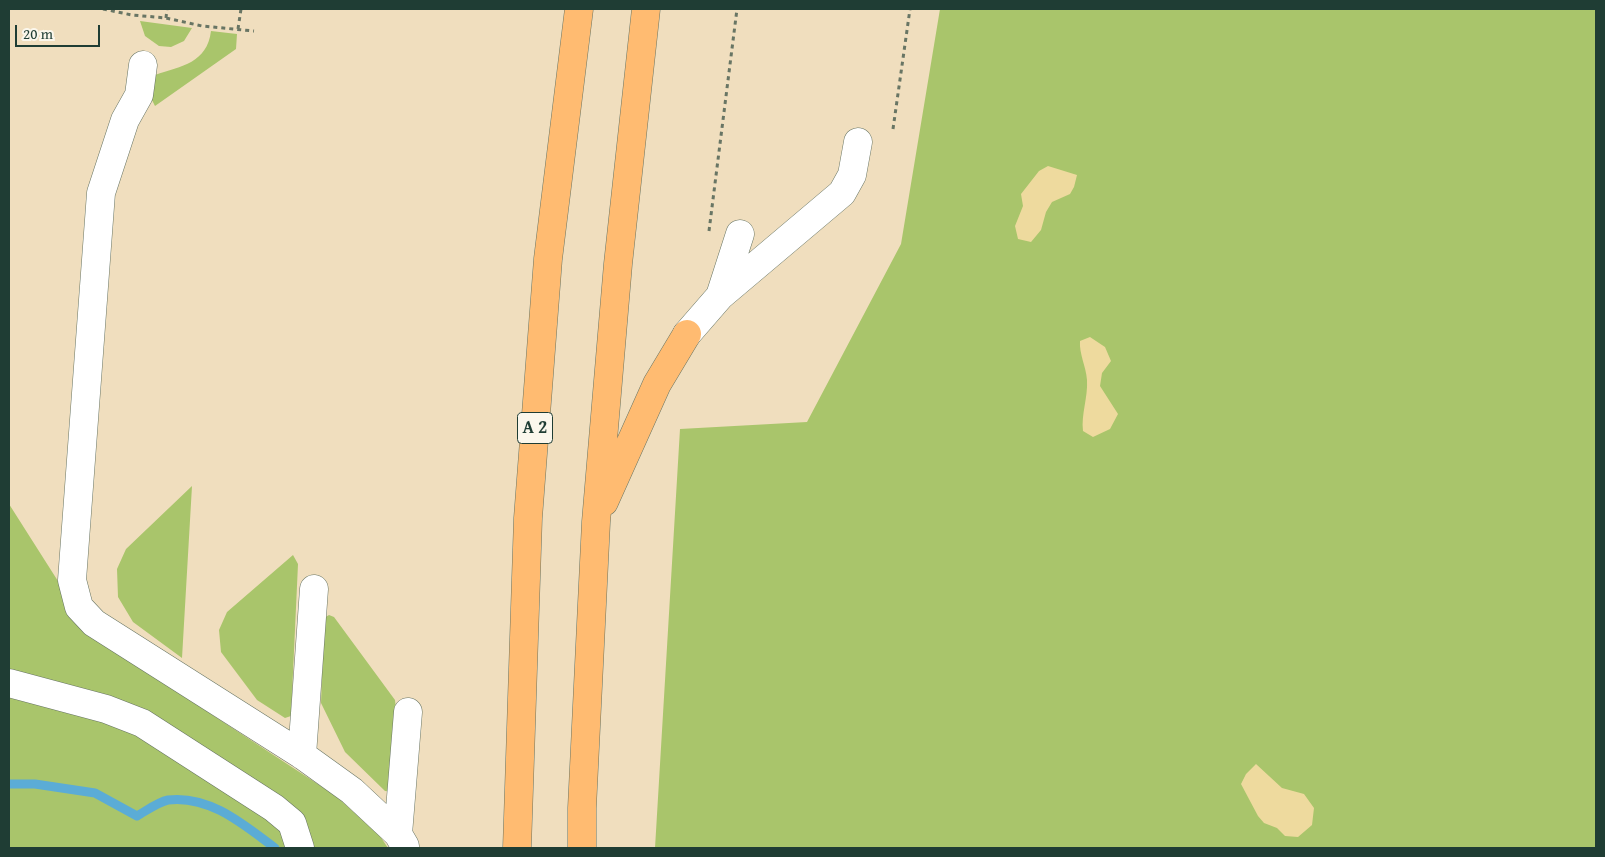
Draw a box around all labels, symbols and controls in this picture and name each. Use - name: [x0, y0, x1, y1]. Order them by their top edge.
- scale bar: [18, 15, 102, 47]
- text: 20 m: [23, 23, 53, 44]
- road number: A 2: [518, 412, 552, 443]

